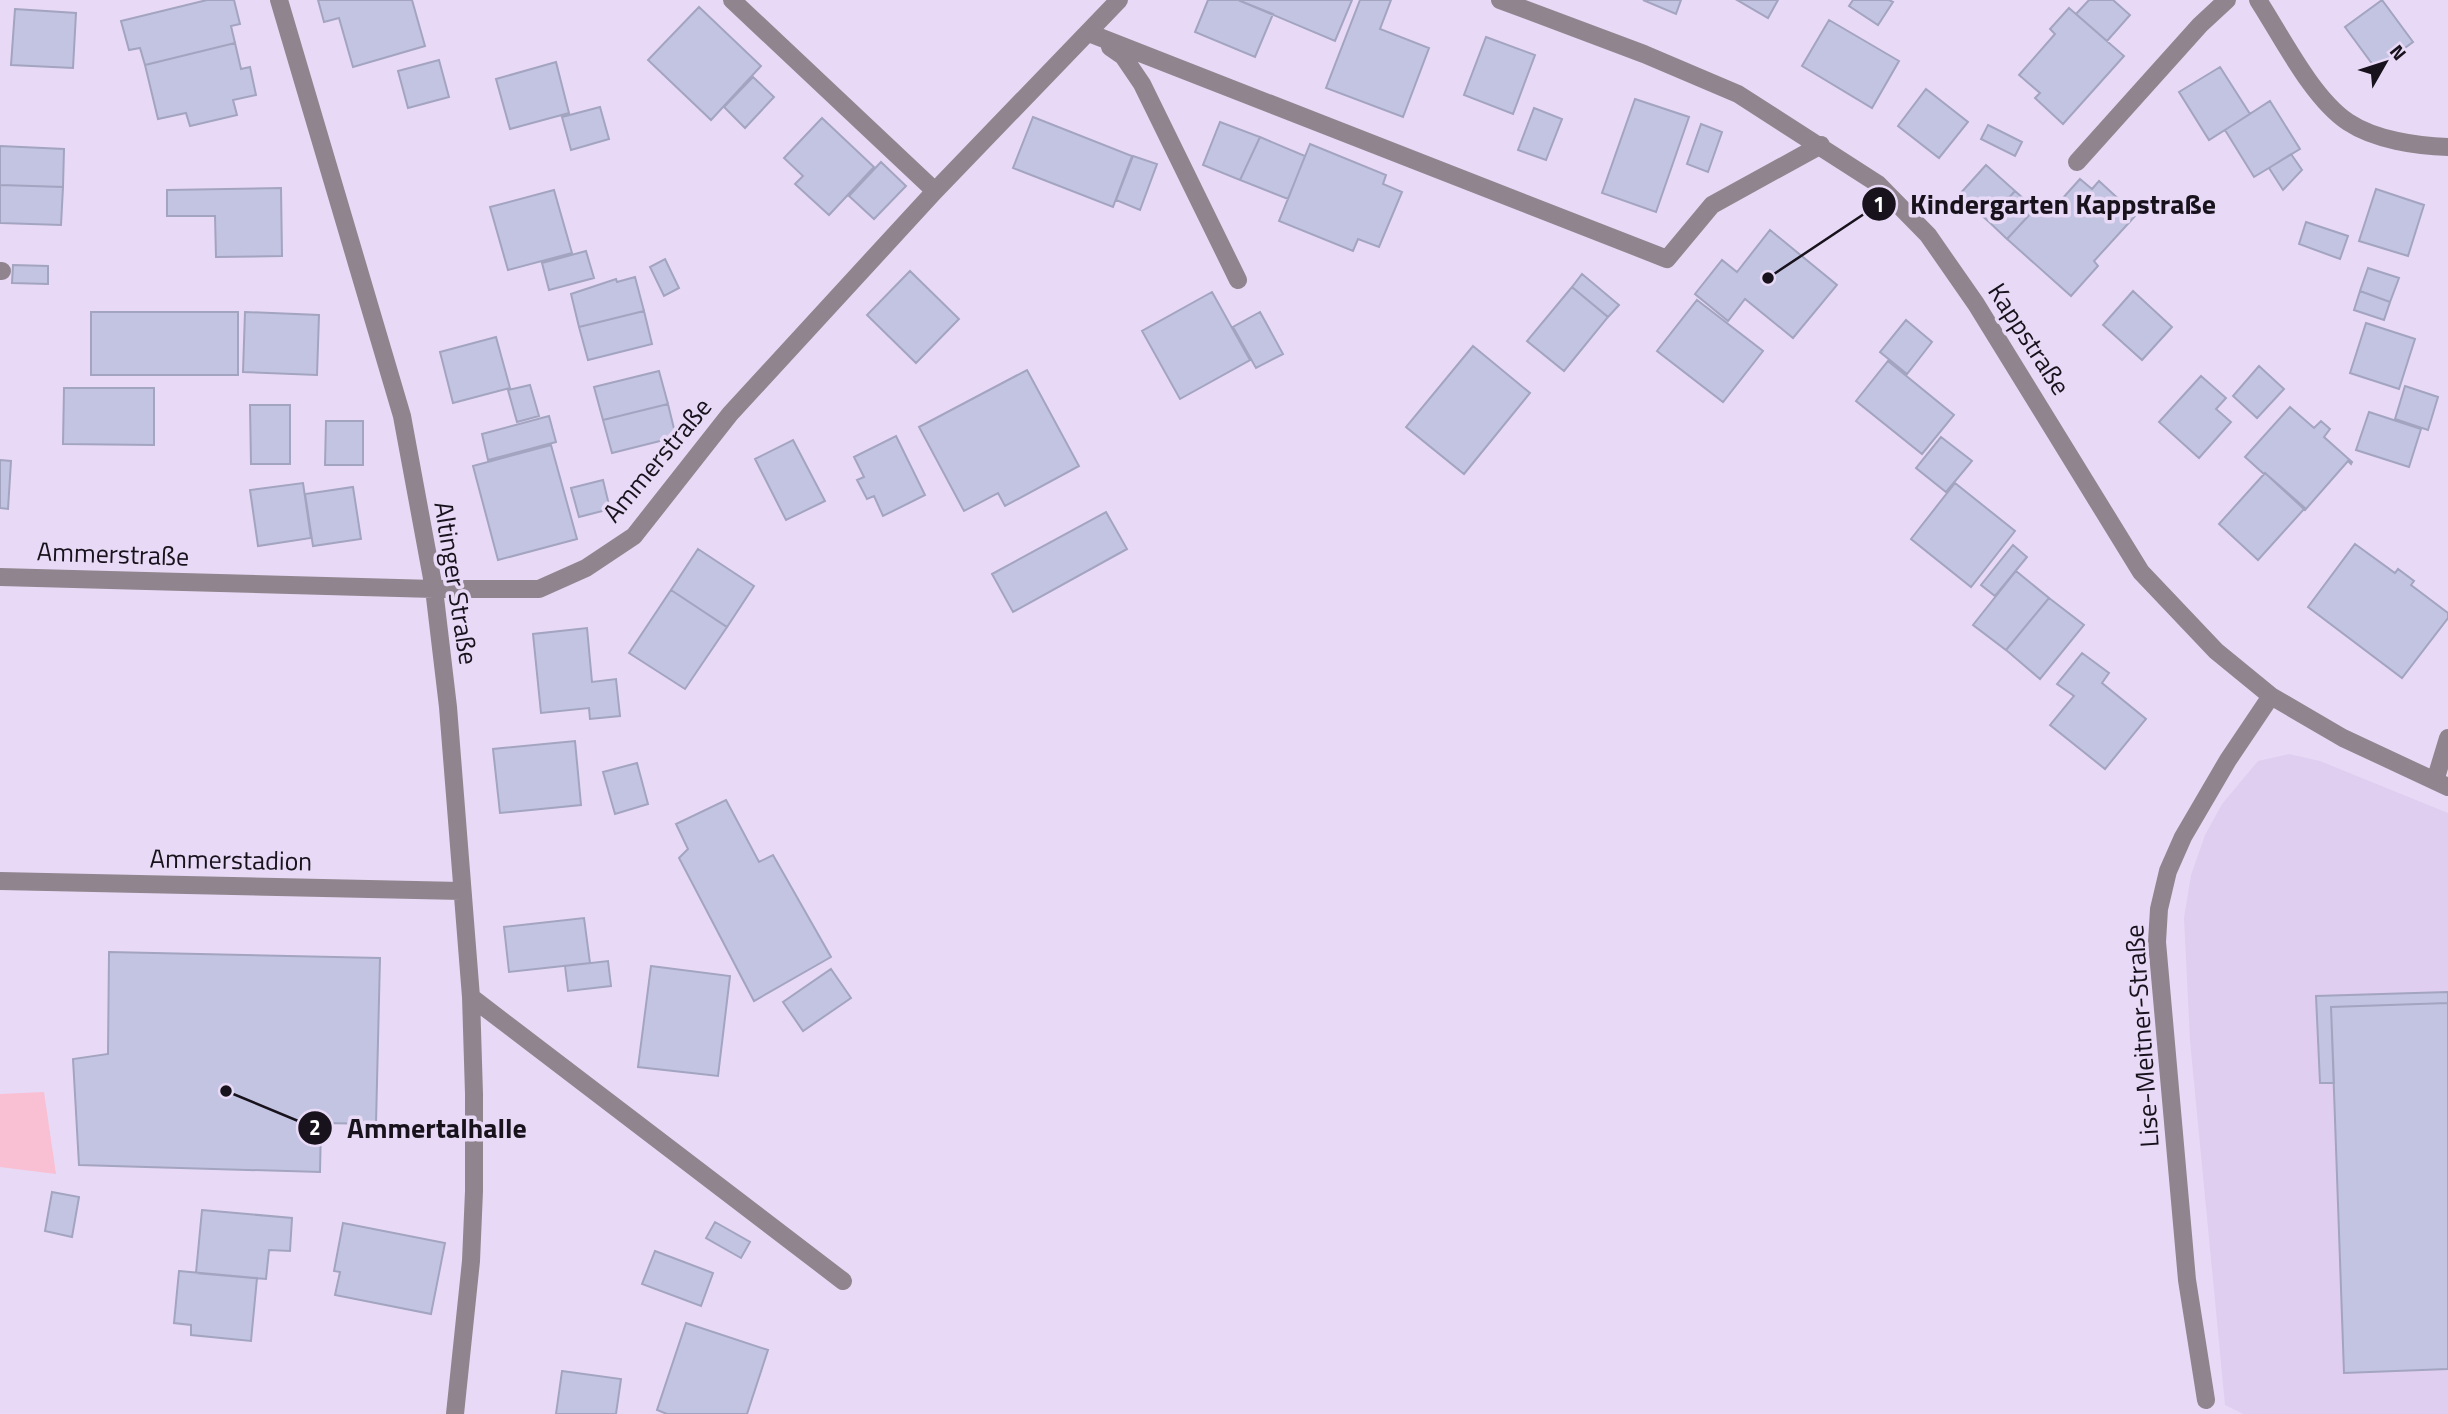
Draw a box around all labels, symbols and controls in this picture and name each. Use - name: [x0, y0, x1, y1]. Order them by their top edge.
- north arrow: [2350, 28, 2420, 98]
- text: N: [2383, 38, 2414, 66]
- callout: Kindergarten Kappstraße: [1861, 180, 2230, 229]
- text: Kindergarten Kappstraße: [1910, 182, 2216, 225]
- text: 1: [1873, 188, 1885, 220]
- street label: Kappstraße: [1979, 275, 2080, 402]
- street label: Ammerstraße: [593, 389, 721, 531]
- street label: Altinger Straße: [424, 499, 489, 667]
- street label: Ammerstraße: [36, 531, 190, 576]
- street label: Ammerstadion: [149, 839, 313, 880]
- street label: Lise-Meitner-Straße: [2114, 923, 2169, 1149]
- callout: Ammertalhalle: [298, 1103, 541, 1152]
- text: Ammertalhalle: [347, 1106, 527, 1149]
- text: 2: [309, 1111, 321, 1143]

